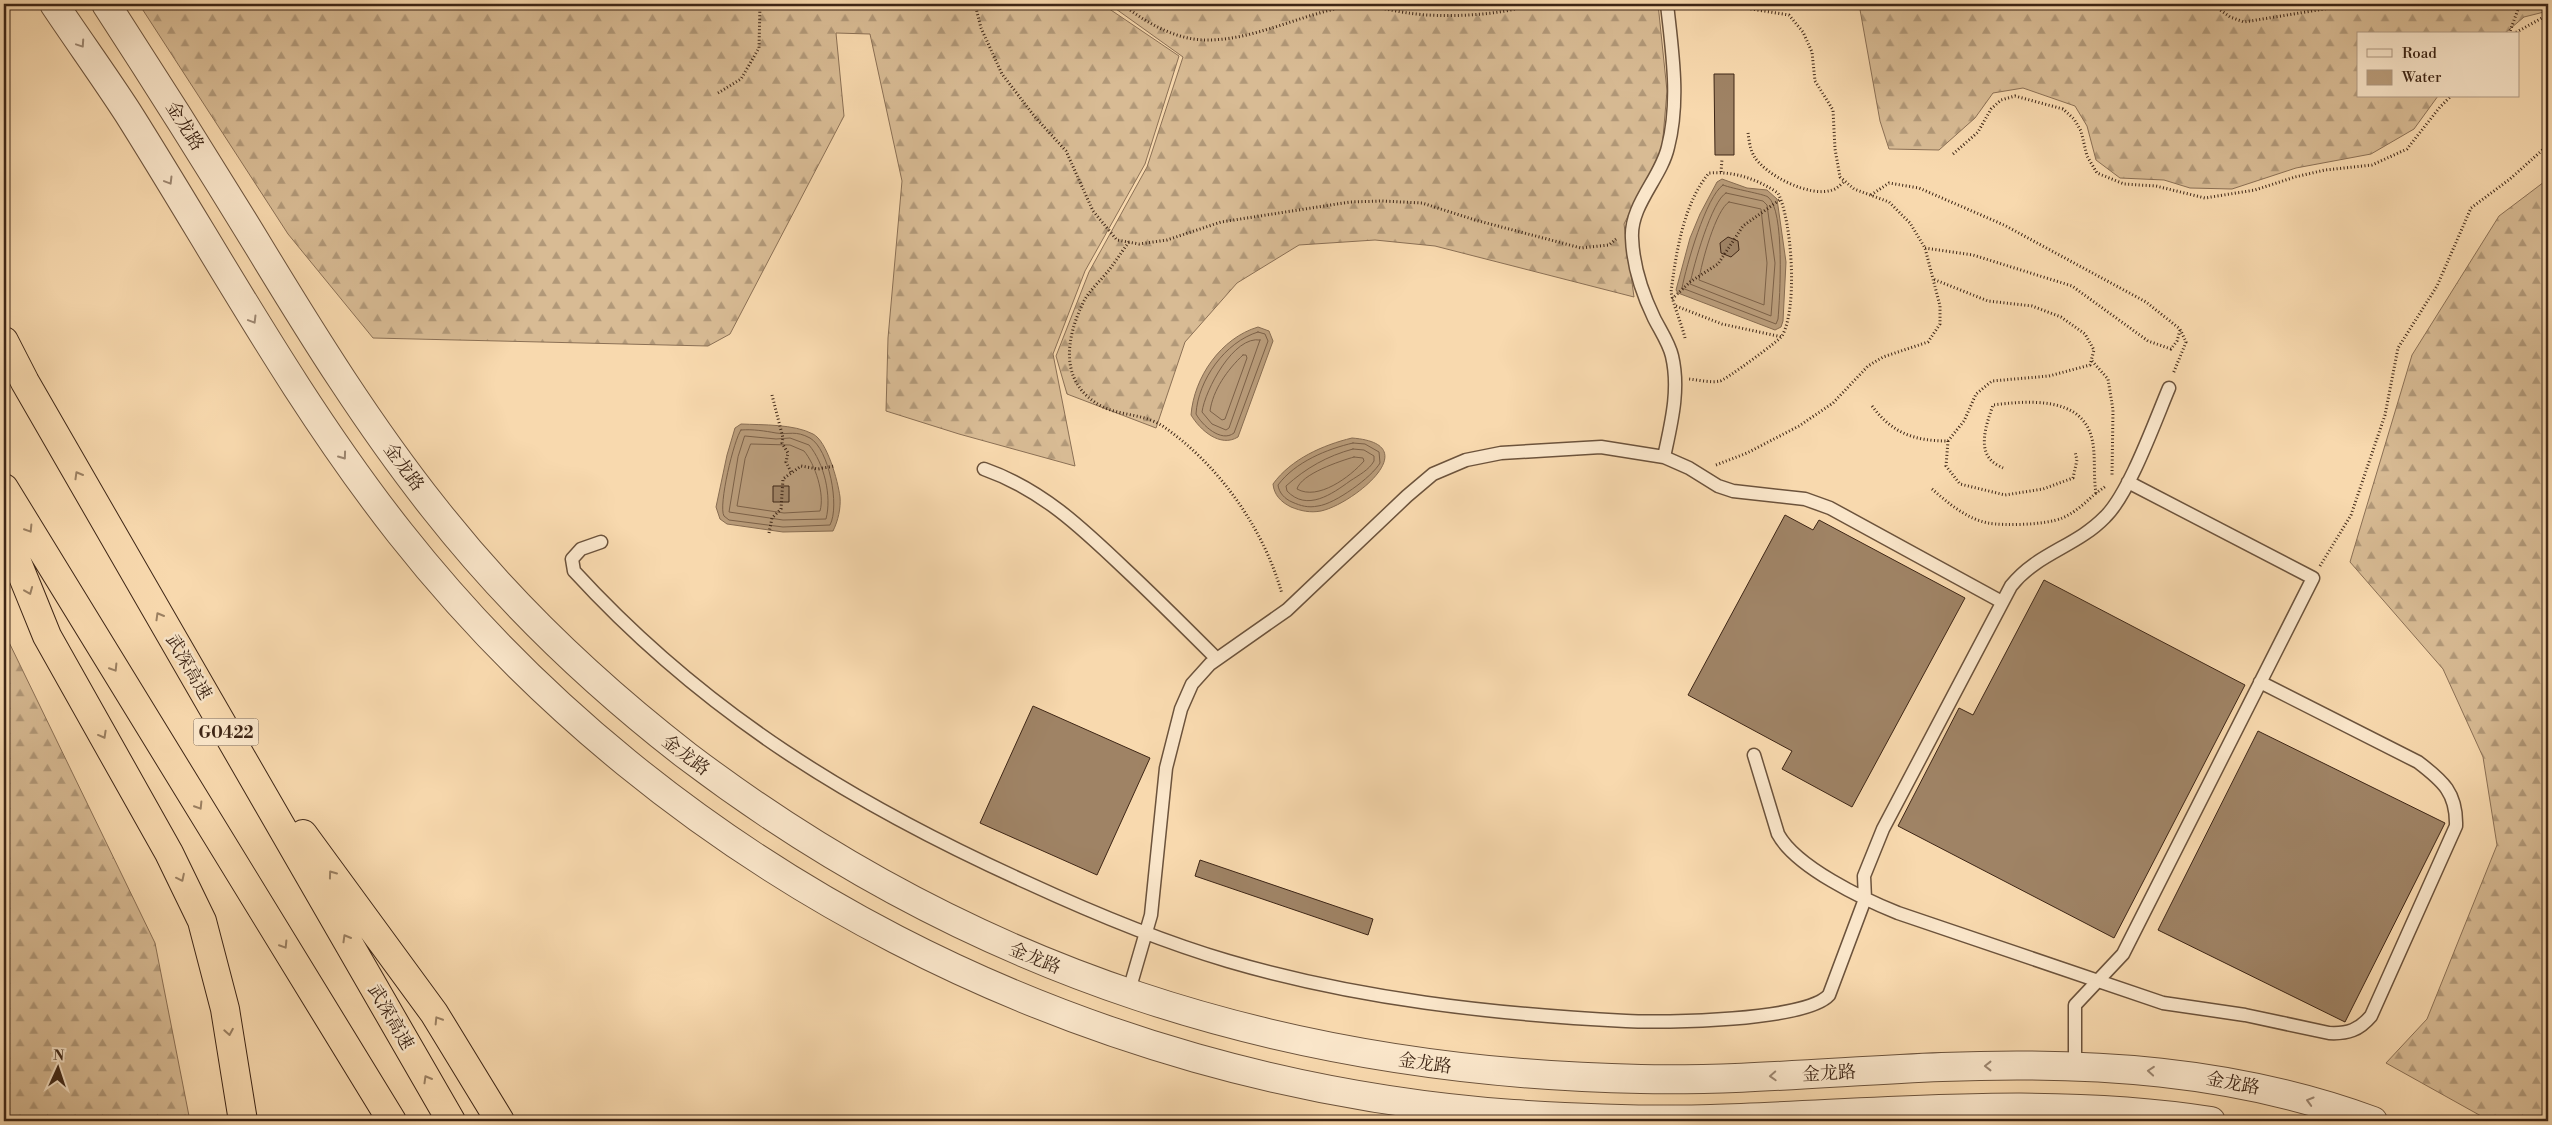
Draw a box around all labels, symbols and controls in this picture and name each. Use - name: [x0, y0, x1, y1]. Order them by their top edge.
- legend: [2357, 32, 2520, 98]
- one-way arrow: [75, 38, 84, 48]
- text: Road: [2402, 44, 2437, 63]
- text: Water: [2401, 68, 2442, 87]
- street label: 金龙路: [161, 97, 209, 155]
- one-way arrow: [162, 175, 172, 184]
- one-way arrow: [247, 314, 257, 323]
- street label: 金龙路: [378, 439, 429, 496]
- one-way arrow: [336, 450, 346, 459]
- one-way arrow: [75, 471, 85, 480]
- one-way arrow: [23, 524, 33, 533]
- one-way arrow: [22, 586, 33, 595]
- one-way arrow: [156, 612, 166, 621]
- street label: 武深高速: [161, 630, 217, 704]
- one-way arrow: [108, 662, 118, 671]
- road number: G0422: [194, 719, 258, 746]
- one-way arrow: [96, 730, 106, 739]
- street label: 金龙路: [657, 730, 714, 781]
- one-way arrow: [193, 801, 203, 810]
- one-way arrow: [330, 871, 338, 880]
- one-way arrow: [175, 873, 185, 882]
- one-way arrow: [342, 935, 352, 944]
- street label: 金龙路: [1005, 938, 1064, 979]
- one-way arrow: [278, 939, 288, 948]
- street label: 武深高速: [363, 980, 419, 1054]
- one-way arrow: [435, 1017, 444, 1026]
- one-way arrow: [223, 1028, 233, 1036]
- north arrow: [32, 1042, 82, 1092]
- text: N: [53, 1047, 65, 1065]
- street label: 金龙路: [1397, 1048, 1453, 1079]
- street label: 金龙路: [1801, 1061, 1857, 1086]
- one-way arrow: [1984, 1061, 1992, 1071]
- one-way arrow: [2146, 1066, 2154, 1077]
- street label: 金龙路: [2204, 1067, 2262, 1100]
- one-way arrow: [1769, 1071, 1777, 1082]
- one-way arrow: [423, 1075, 433, 1084]
- one-way arrow: [2306, 1096, 2315, 1106]

